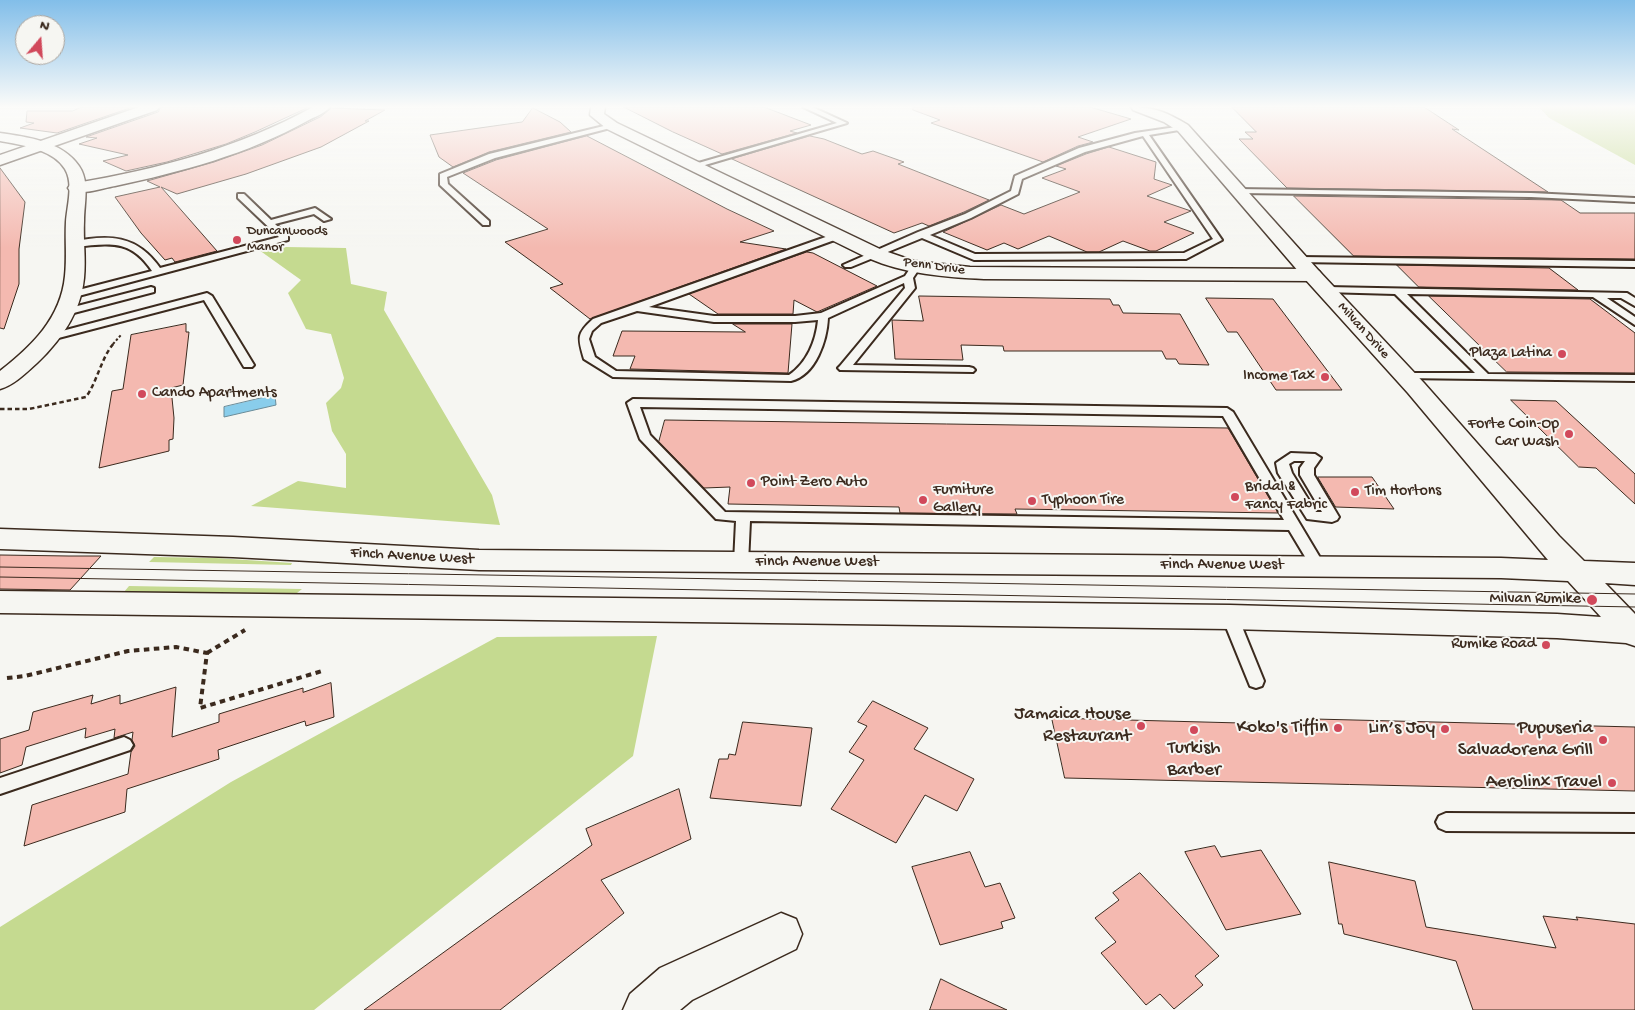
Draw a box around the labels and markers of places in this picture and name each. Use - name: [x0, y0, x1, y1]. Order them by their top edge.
- place label: Duncanwoods Manor: [247, 224, 327, 256]
- marker: Duncanwoods Manor: [231, 234, 243, 246]
- place label: Plaza Latina: [1470, 344, 1552, 364]
- marker: Plaza Latina: [1556, 348, 1568, 360]
- place label: Income Tax: [1243, 367, 1315, 387]
- marker: Income Tax: [1319, 371, 1331, 383]
- place label: Cando Apartments: [152, 384, 277, 404]
- marker: Cando Apartments: [136, 388, 148, 400]
- place label: Forte Coin-Op Car Wash: [1468, 415, 1559, 453]
- marker: Forte Coin-Op Car Wash: [1563, 428, 1575, 440]
- place label: Point Zero Auto: [761, 473, 868, 493]
- marker: Point Zero Auto: [745, 477, 757, 489]
- place label: Bridal & Fancy Fabric: [1245, 478, 1327, 516]
- place label: Furniture Gallery: [933, 481, 993, 519]
- place label: Tim Hortons: [1365, 482, 1441, 502]
- marker: Tim Hortons: [1349, 486, 1361, 498]
- place label: Typhoon Tire: [1042, 491, 1124, 511]
- marker: Bridal & Fancy Fabric: [1229, 491, 1241, 503]
- marker: Furniture Gallery: [917, 494, 929, 506]
- marker: Typhoon Tire: [1026, 495, 1038, 507]
- place label: Milvan Rumike: [1489, 590, 1581, 610]
- marker: Milvan Rumike: [1585, 593, 1599, 607]
- place label: Rumike Road: [1451, 635, 1536, 655]
- marker: Rumike Road: [1540, 639, 1552, 651]
- place label: Jamaica House Restaurant: [1014, 704, 1131, 748]
- place label: Koko's Tiffin: [1237, 717, 1328, 739]
- place label: Lin’s Joy: [1368, 718, 1435, 740]
- place label: Pupuseria Salvadorena Grill: [1458, 718, 1593, 762]
- marker: Jamaica House Restaurant: [1135, 720, 1147, 732]
- marker: Koko's Tiffin: [1332, 722, 1344, 734]
- marker: Lin’s Joy: [1439, 723, 1451, 735]
- marker: Turkish Barber: [1188, 724, 1200, 736]
- marker: Pupuseria Salvadorena Grill: [1597, 734, 1609, 746]
- place label: Turkish Barber: [1167, 738, 1221, 782]
- place label: Aerolinx Travel: [1486, 772, 1602, 794]
- marker: Aerolinx Travel: [1606, 777, 1618, 789]

